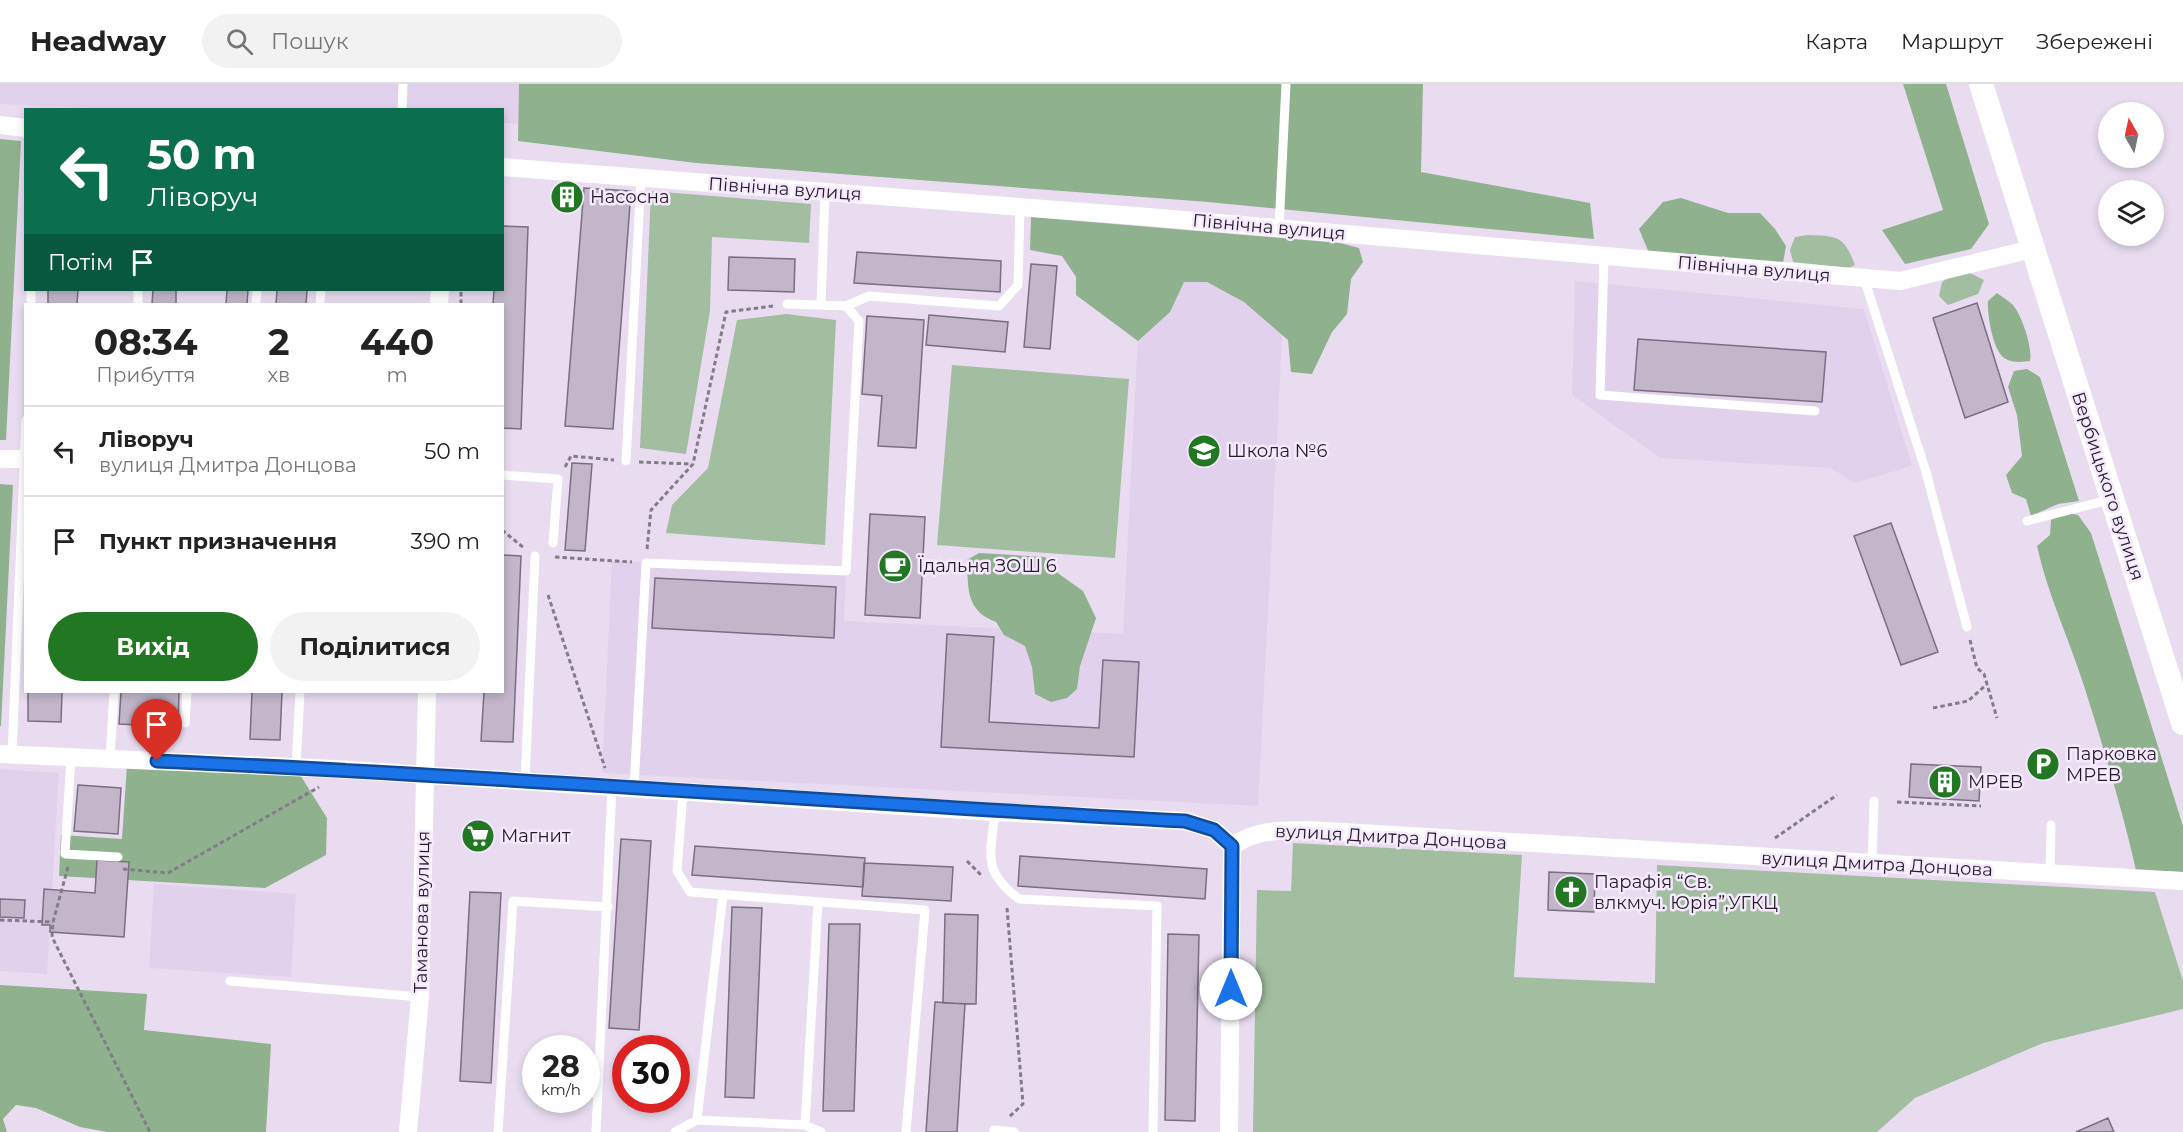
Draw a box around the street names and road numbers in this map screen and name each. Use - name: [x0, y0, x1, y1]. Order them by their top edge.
- street label: Північна вулиця: [708, 173, 862, 205]
- street label: Північна вулиця: [1192, 209, 1346, 245]
- street label: Північна вулиця: [1677, 251, 1831, 287]
- street label: Вербицького вулиця: [2067, 389, 2149, 583]
- street label: вулиця Дмитра Донцова: [1275, 820, 1507, 854]
- street label: Таманова вулиця: [410, 831, 434, 993]
- street label: вулиця Дмитра Донцова: [1761, 847, 1993, 881]

